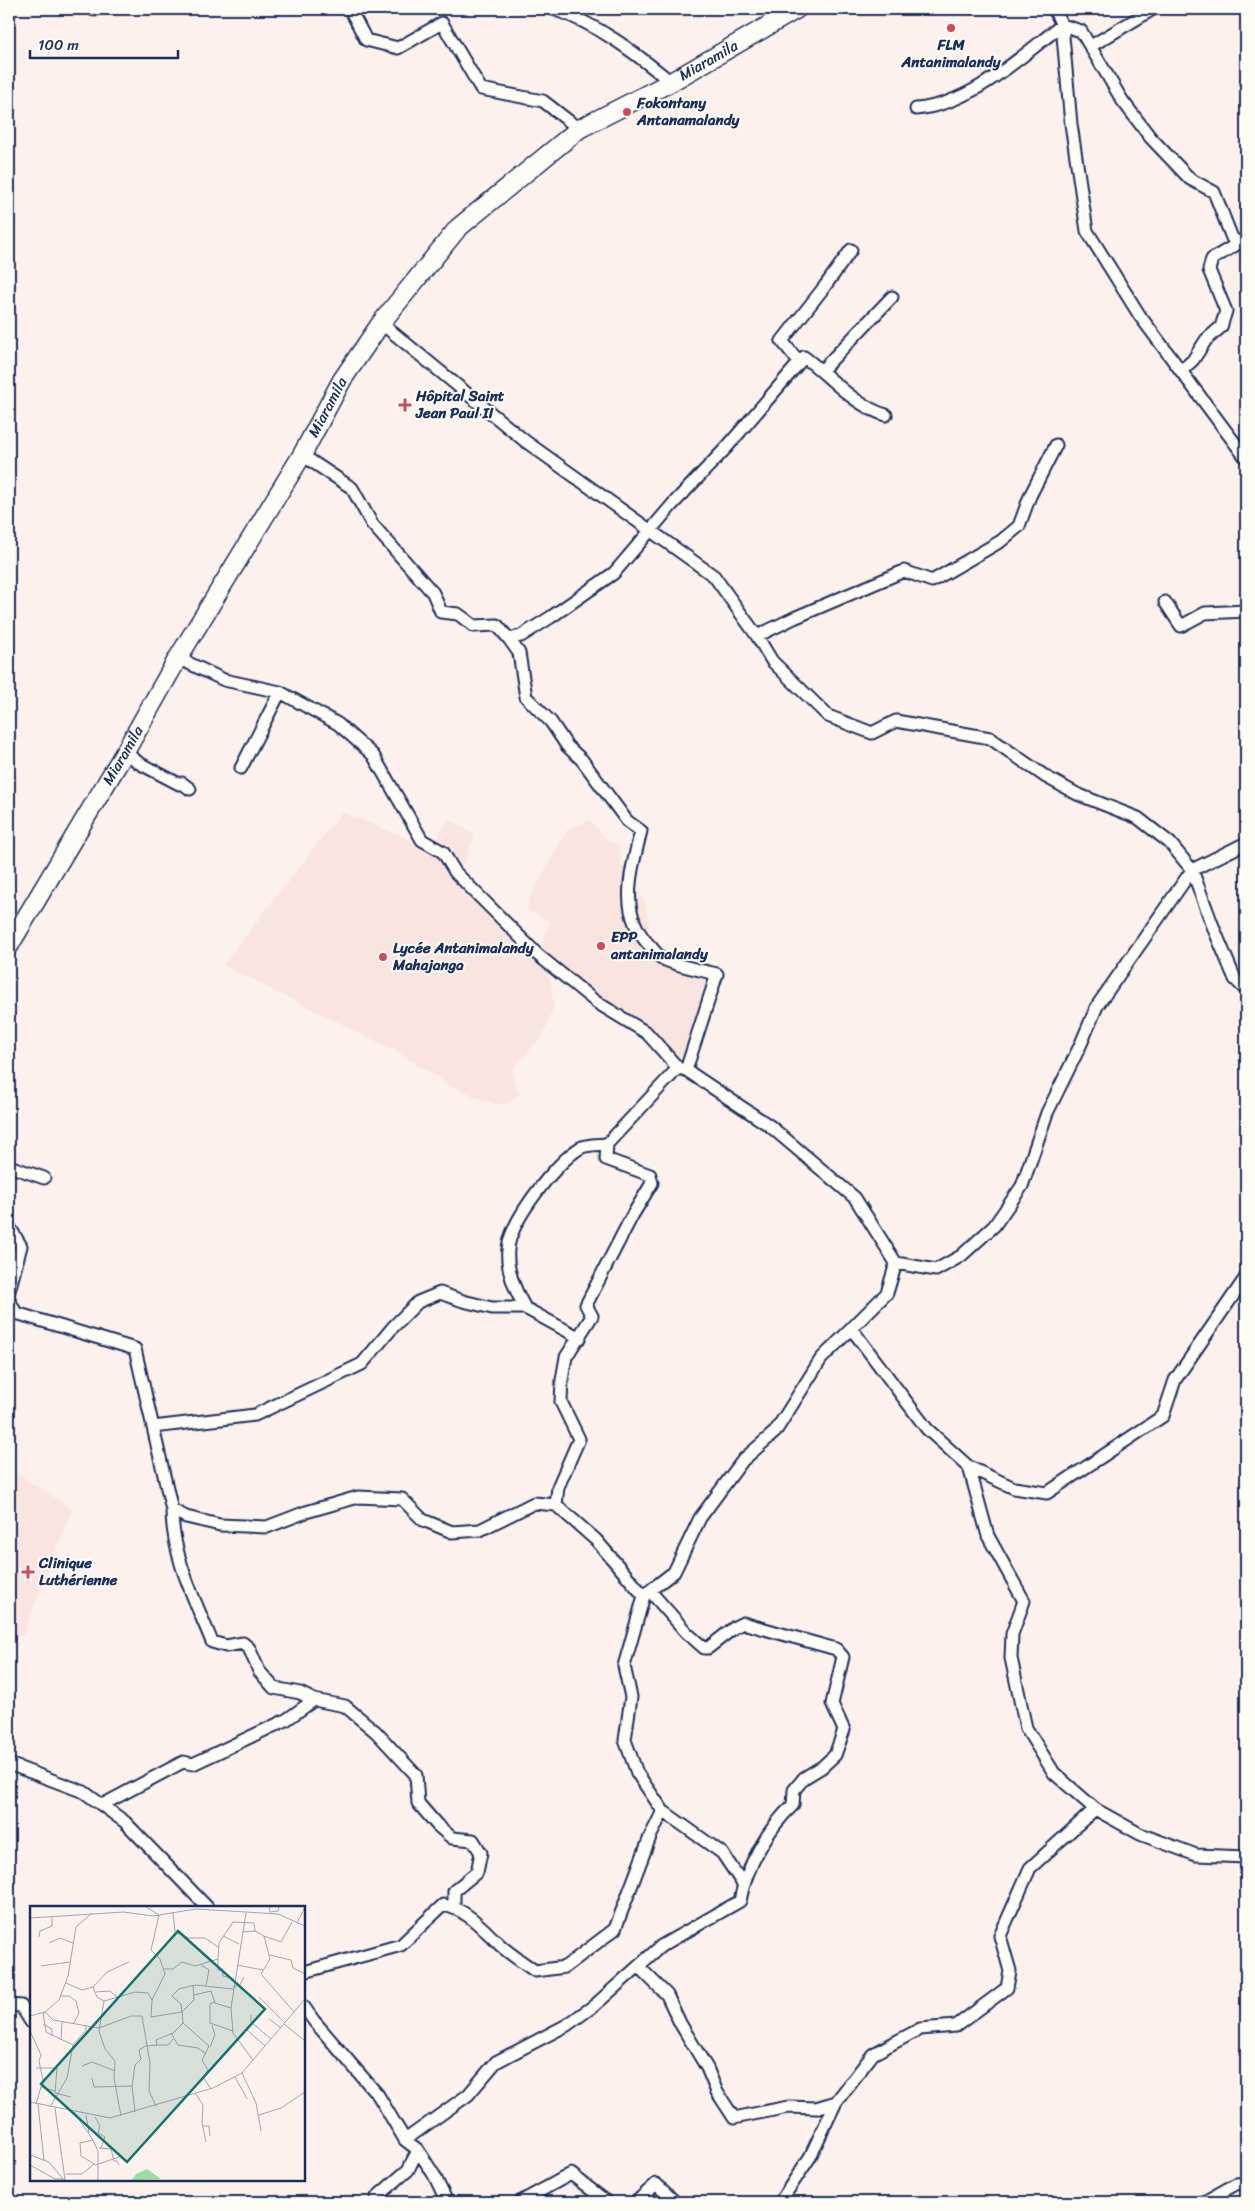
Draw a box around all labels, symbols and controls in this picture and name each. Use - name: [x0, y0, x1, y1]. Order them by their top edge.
- marker: FLM Antanimalandy: [945, 22, 957, 34]
- scale bar: [30, 28, 178, 60]
- text: 100 m: [38, 32, 79, 58]
- place label: FLM Antanimalandy: [901, 32, 1002, 75]
- street label: Miaramila: [674, 33, 743, 88]
- place label: Fokontany Antanamalandy: [636, 90, 741, 133]
- marker: Fokontany Antanamalandy: [621, 106, 633, 118]
- street label: Miaramila: [301, 372, 355, 442]
- place label: Hôpital Saint Jean Paul II: [415, 383, 505, 426]
- marker: Hôpital Saint Jean Paul II: [398, 398, 412, 412]
- street label: Miaramila: [95, 720, 151, 790]
- place label: EPP antanimalandy: [610, 924, 709, 967]
- place label: Lycée Antanimalandy Mahajanga: [392, 935, 535, 978]
- marker: EPP antanimalandy: [595, 940, 607, 952]
- marker: Lycée Antanimalandy Mahajanga: [377, 951, 389, 963]
- place label: Clinique Luthérienne: [38, 1550, 118, 1593]
- marker: Clinique Luthérienne: [21, 1565, 35, 1579]
- inset map: [30, 1906, 305, 2181]

